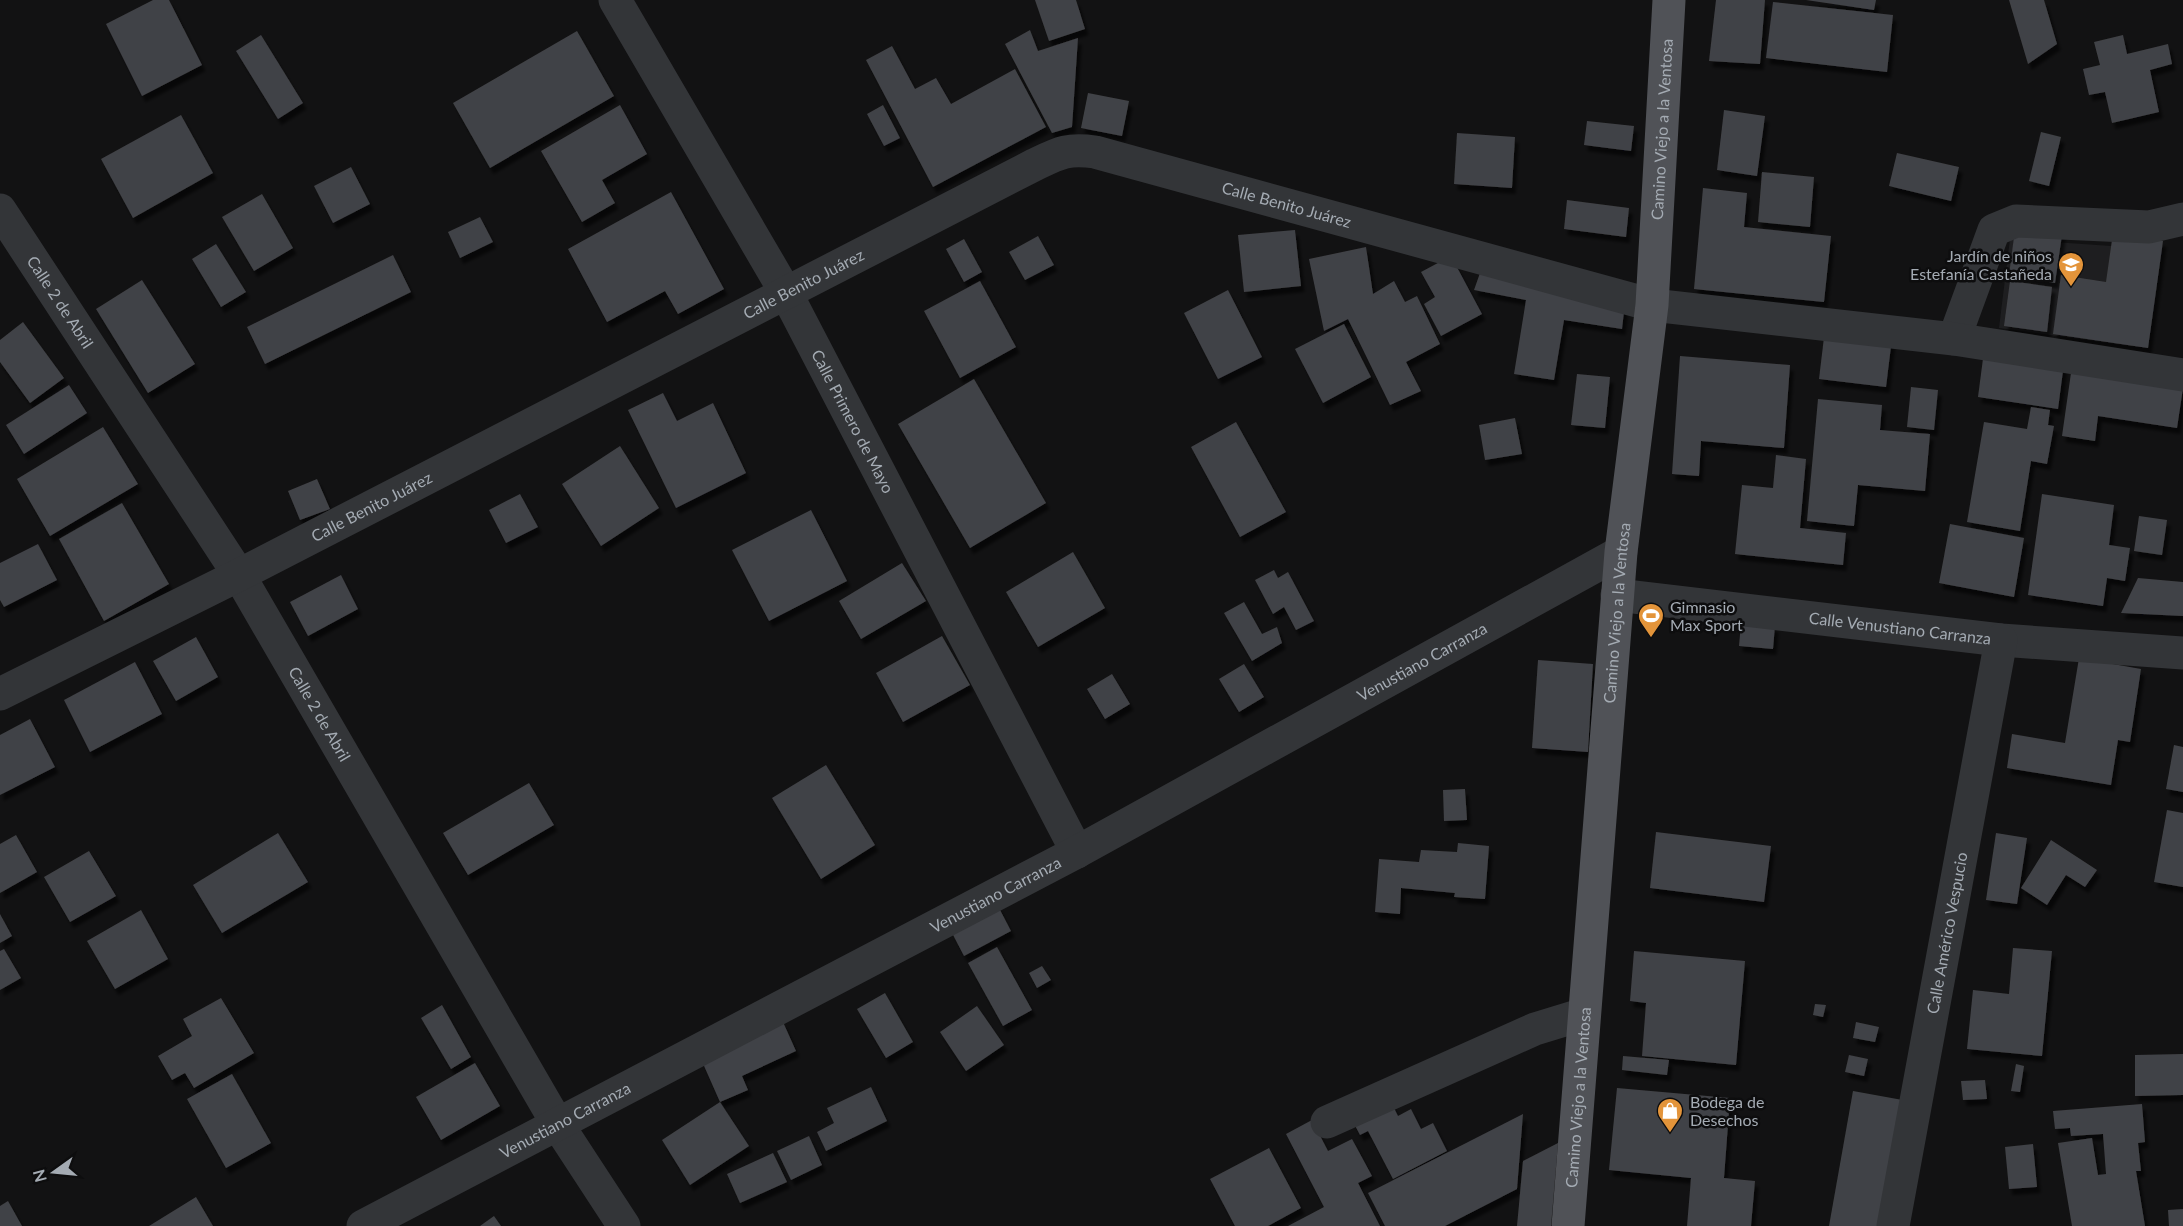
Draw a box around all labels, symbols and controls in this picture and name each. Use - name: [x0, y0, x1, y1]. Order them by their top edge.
- street label: Camino Viejo a la Ventosa: [1647, 38, 1676, 220]
- street label: Calle Benito Juárez: [1220, 177, 1354, 231]
- street label: Calle Benito Juárez: [740, 245, 867, 322]
- place label: Jardín de niños Estefanía Castañeda: [1910, 246, 2052, 283]
- school or university icon: Jardín de niños Estefanía Castañeda: [2056, 250, 2086, 288]
- street label: Calle 2 de Abril: [24, 252, 98, 351]
- street label: Calle Primero de Mayo: [808, 346, 898, 496]
- street label: Calle Benito Juárez: [308, 467, 435, 545]
- street label: Camino Viejo a la Ventosa: [1599, 521, 1634, 704]
- place label: Gimnasio Max Sport: [1670, 597, 1743, 634]
- sports icon: Gimnasio Max Sport: [1636, 601, 1666, 639]
- street label: Calle Venustiano Carranza: [1808, 608, 1992, 648]
- street label: Venustiano Carranza: [1354, 618, 1490, 705]
- street label: Calle 2 de Abril: [285, 663, 355, 765]
- street label: Calle Américo Vespucio: [1922, 851, 1971, 1015]
- street label: Venustiano Carranza: [927, 852, 1064, 936]
- street label: Camino Viejo a la Ventosa: [1561, 1006, 1594, 1188]
- street label: Venustiano Carranza: [496, 1078, 633, 1162]
- place label: Bodega de Desechos: [1690, 1092, 1764, 1129]
- shop icon: Bodega de Desechos: [1655, 1096, 1685, 1134]
- north arrow: [24, 1142, 84, 1202]
- text: N: [28, 1168, 50, 1184]

